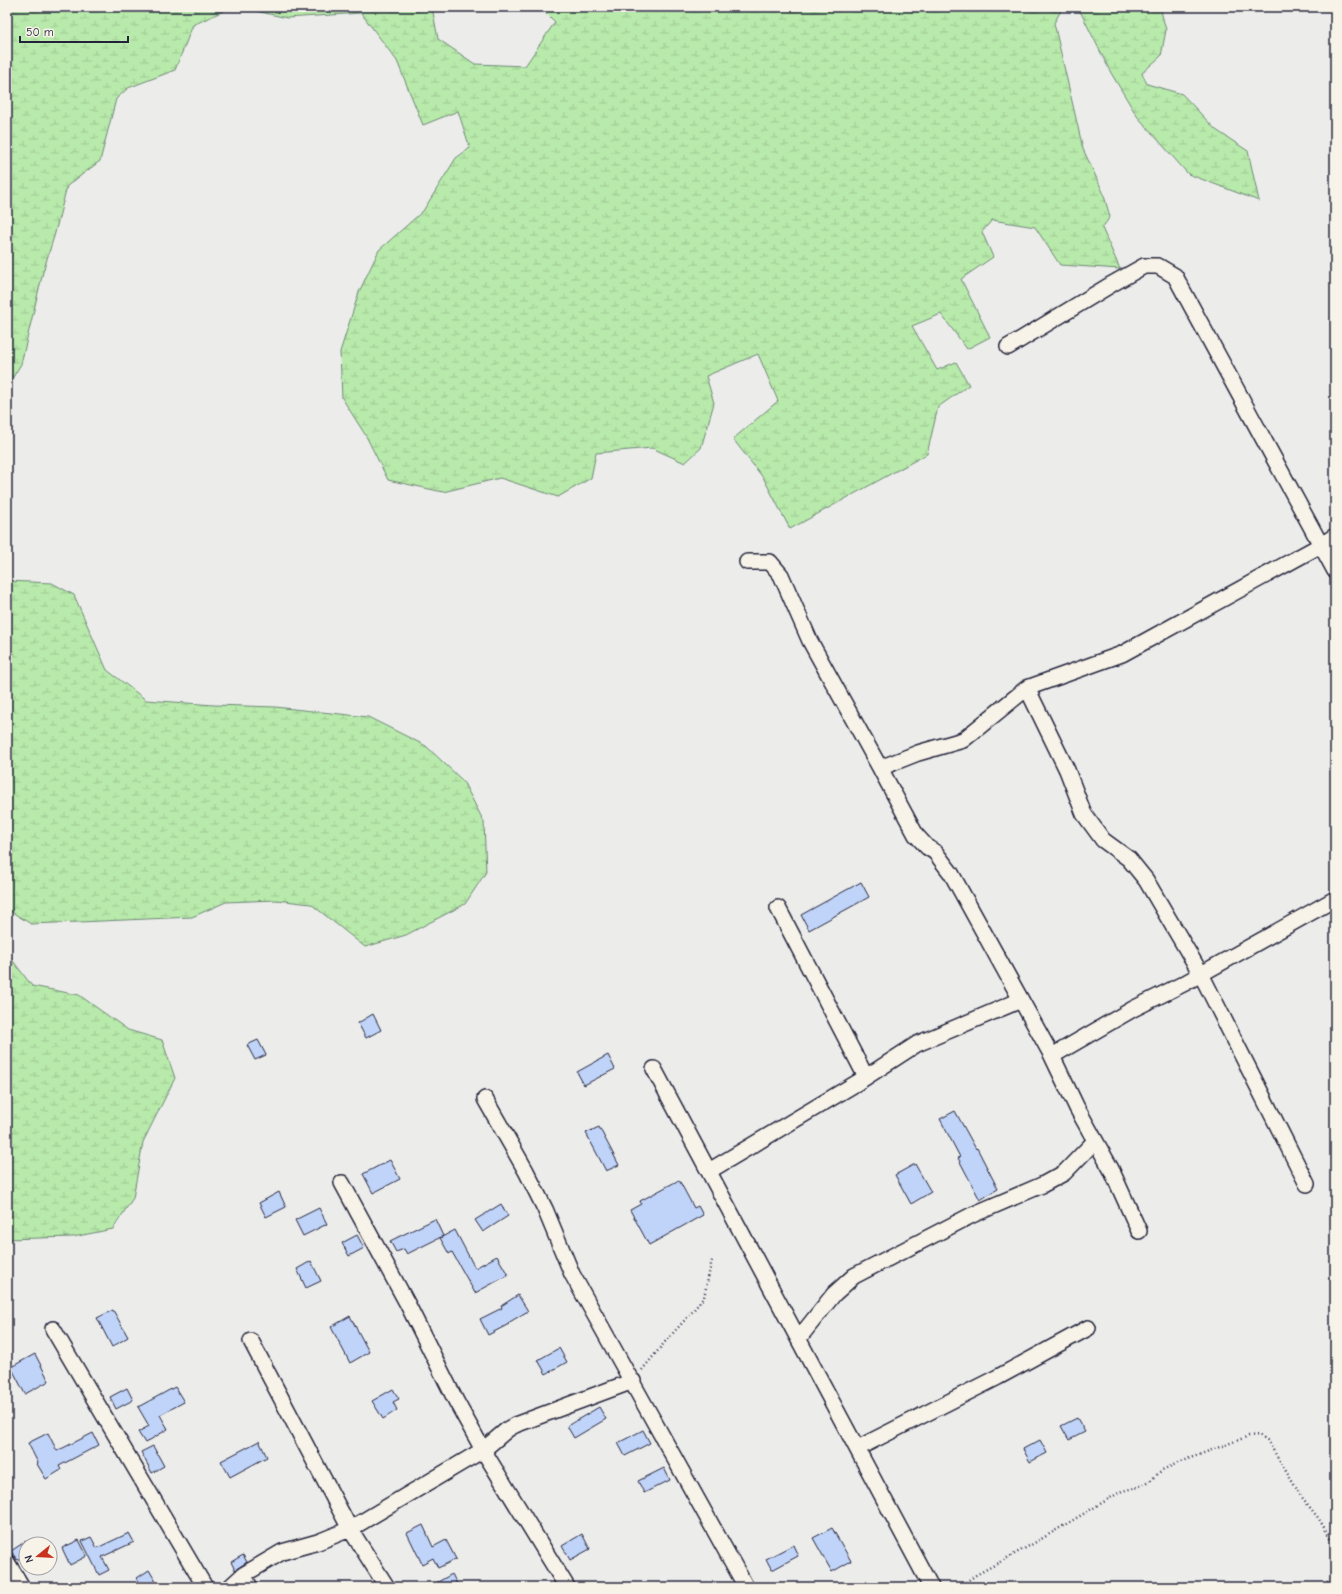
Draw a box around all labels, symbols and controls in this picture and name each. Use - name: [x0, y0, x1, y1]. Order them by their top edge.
- scale bar: [20, 18, 128, 44]
- text: 50 m: [26, 25, 54, 39]
- north arrow: [18, 1536, 58, 1576]
- text: N: [22, 1554, 36, 1564]

